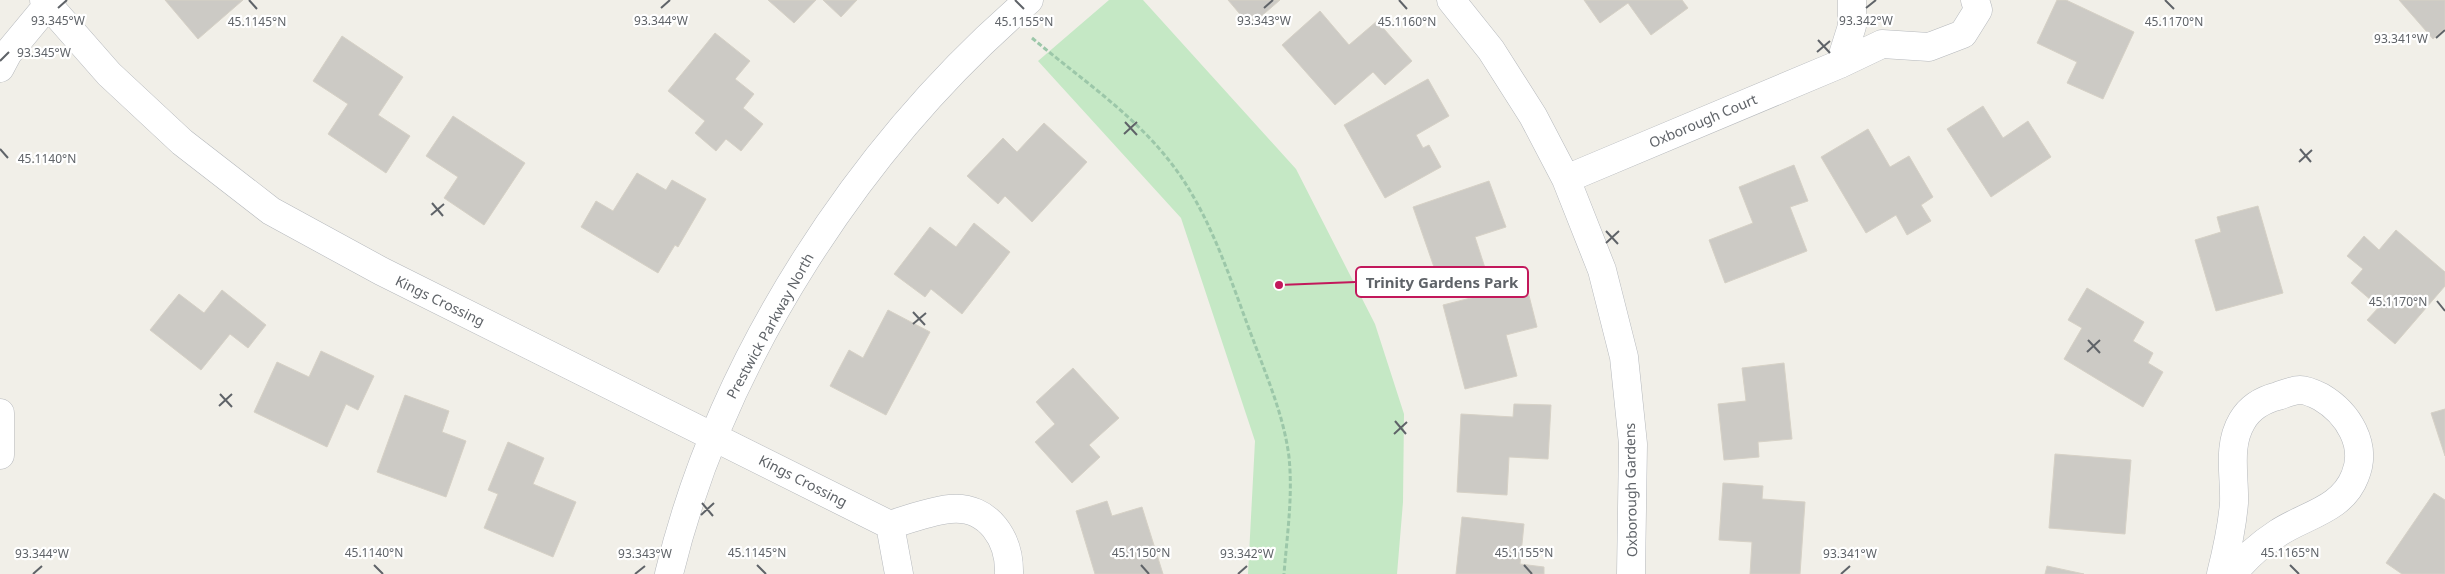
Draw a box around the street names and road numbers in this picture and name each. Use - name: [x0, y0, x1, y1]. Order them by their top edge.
- street label: Oxborough Court: [1646, 89, 1760, 152]
- street label: Prestwick Parkway North: [722, 249, 818, 402]
- street label: Kings Crossing: [392, 271, 488, 330]
- street label: Oxborough Gardens: [1620, 422, 1641, 557]
- street label: Kings Crossing: [756, 450, 851, 511]

